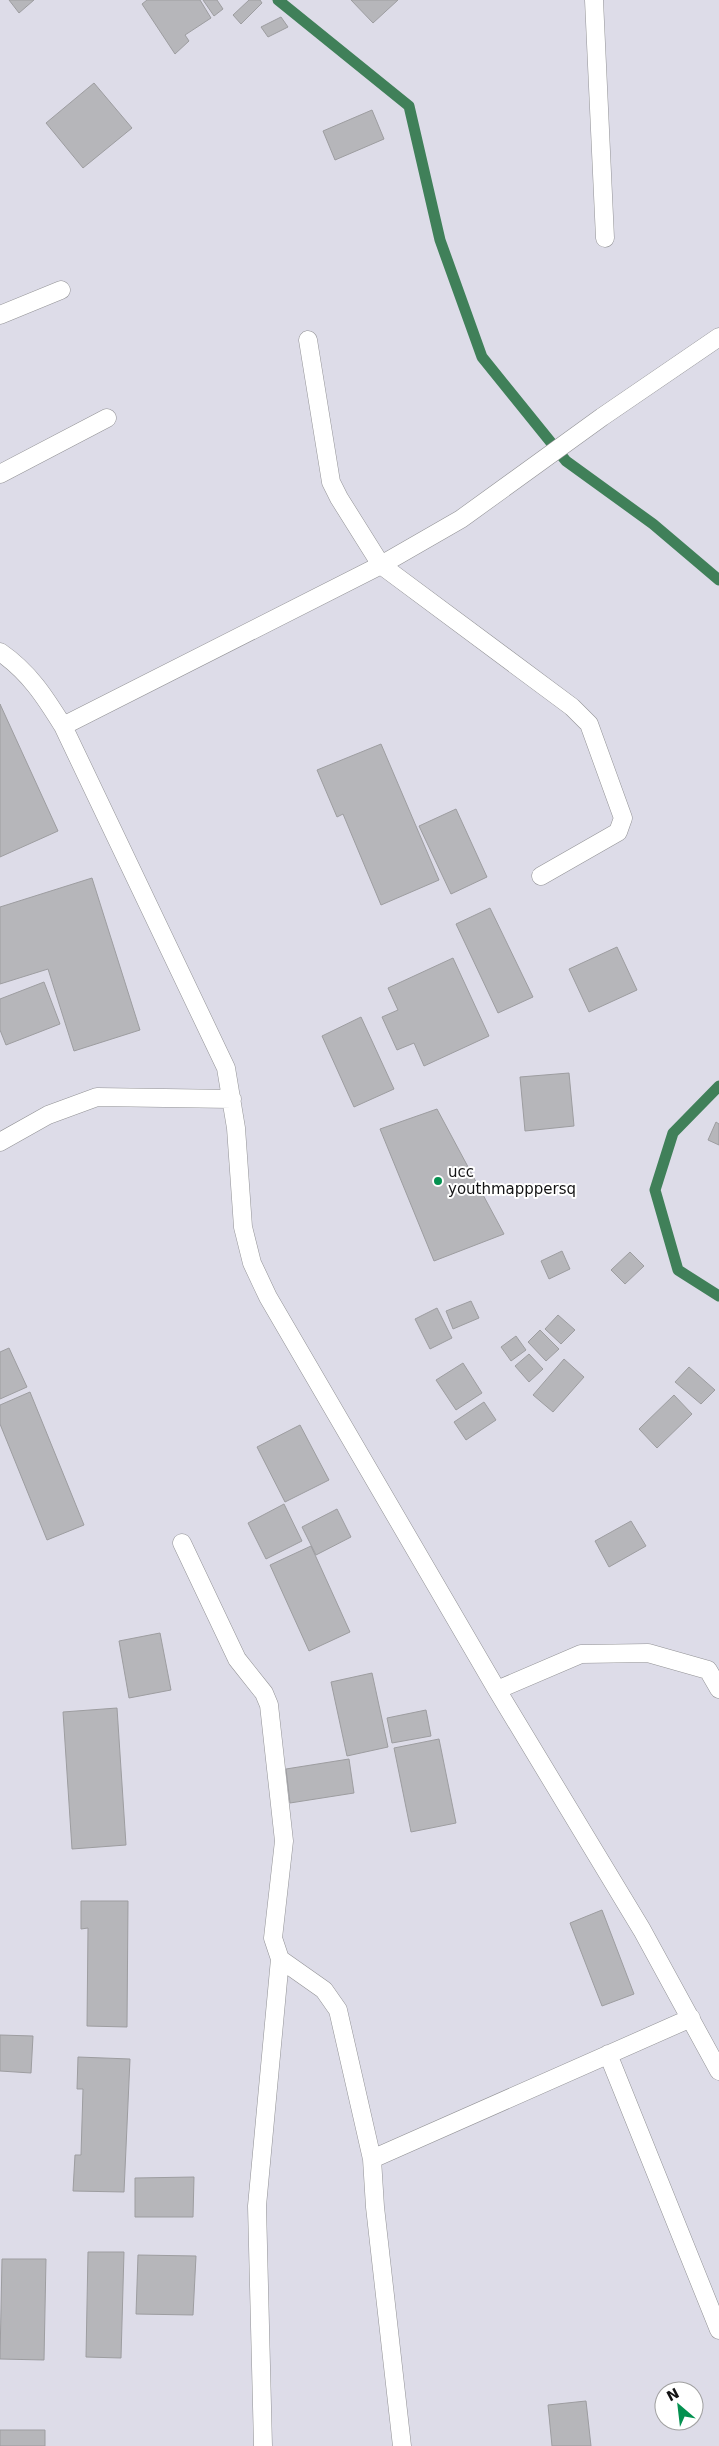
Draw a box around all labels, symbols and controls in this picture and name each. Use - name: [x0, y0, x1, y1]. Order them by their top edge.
- place label: ucc youthmapppersq: [448, 1163, 576, 1198]
- marker: ucc youthmapppersq: [432, 1175, 444, 1187]
- north arrow: [654, 2381, 704, 2431]
- text: N: [664, 2385, 682, 2404]

